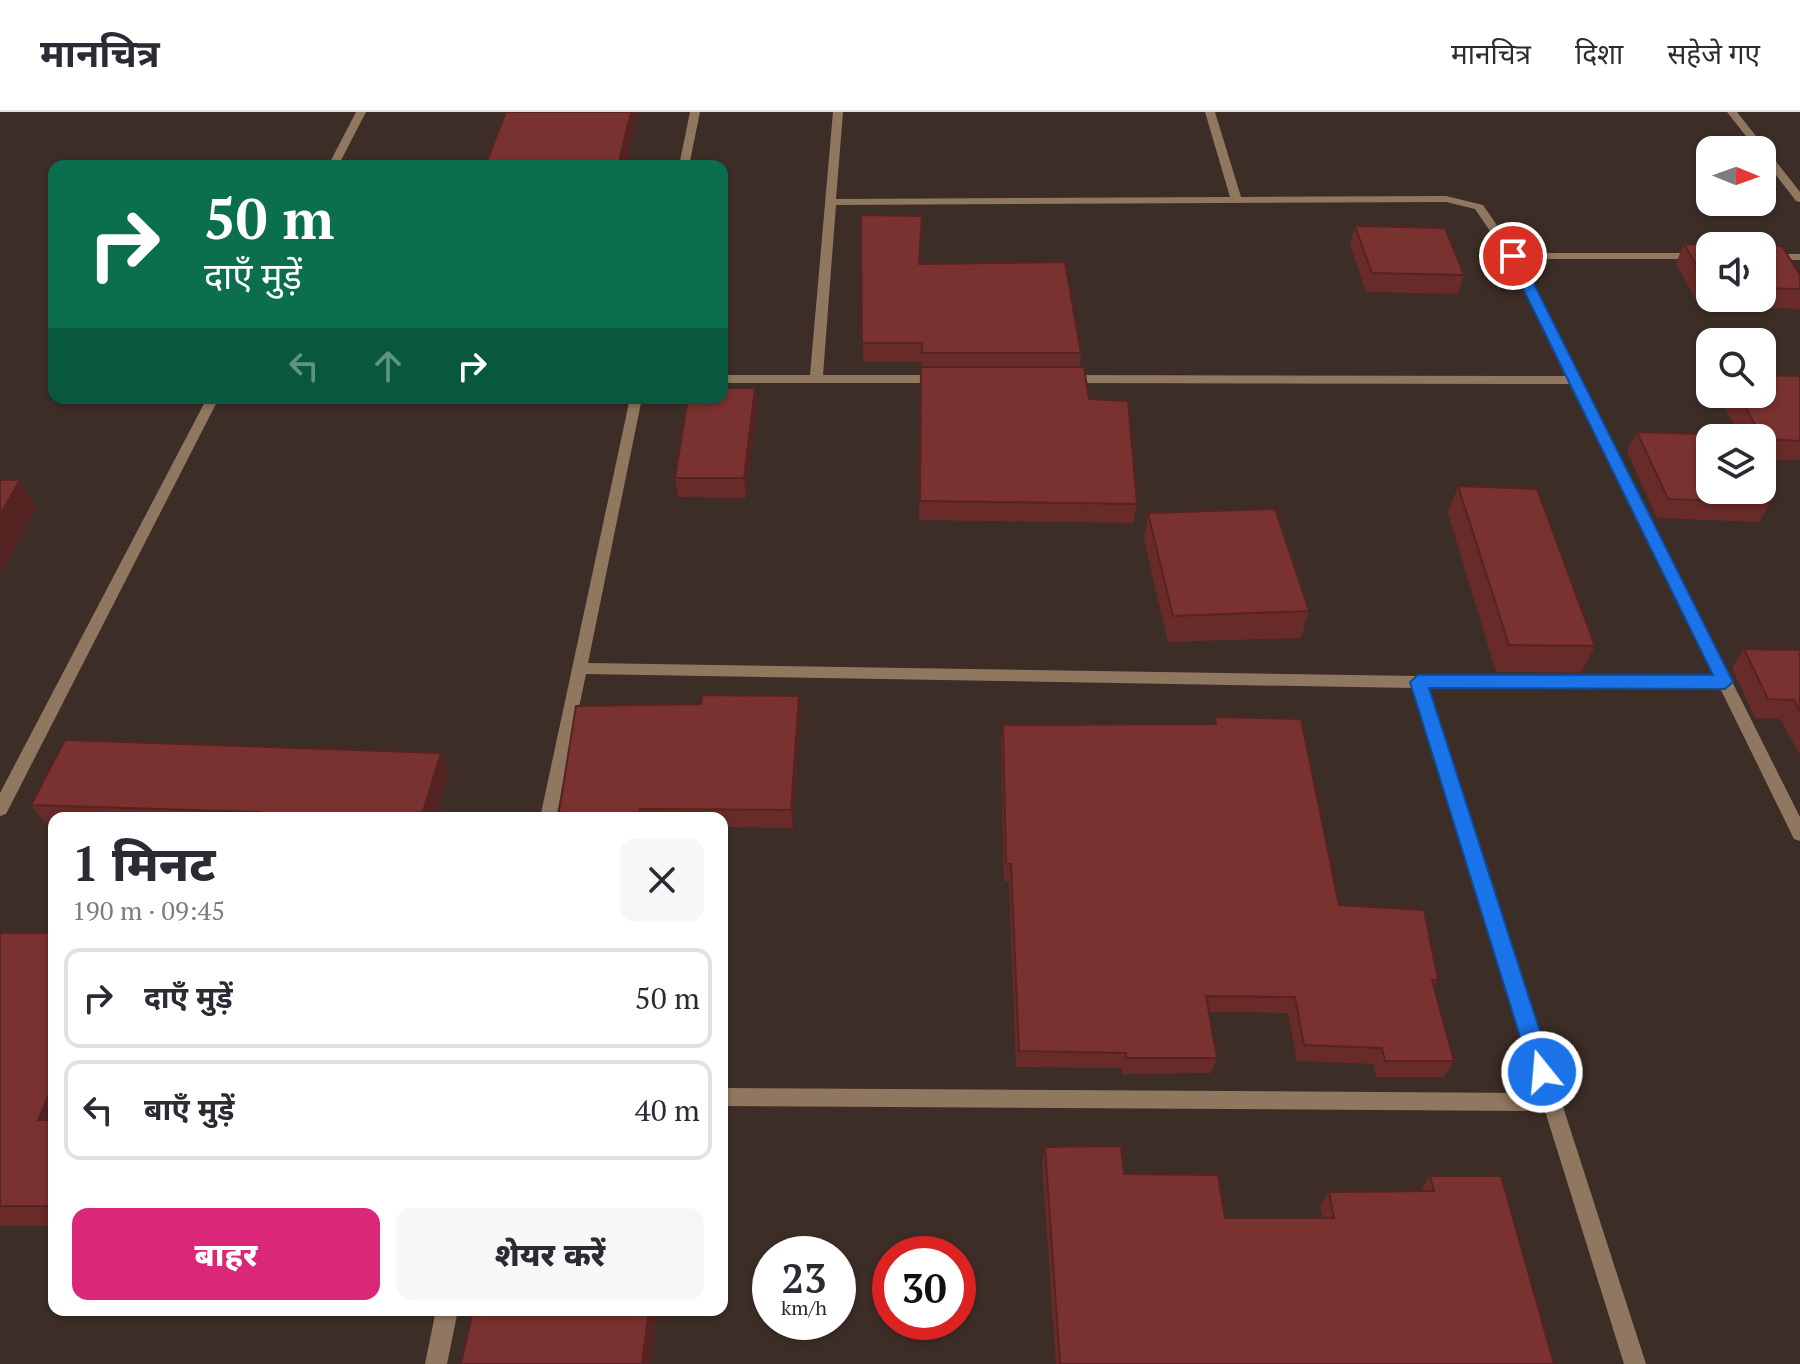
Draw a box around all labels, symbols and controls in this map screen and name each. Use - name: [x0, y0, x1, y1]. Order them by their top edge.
- text: मानचित्र: [40, 28, 160, 78]
- text: मानचित्र: [1451, 35, 1531, 72]
- text: दिशा: [1575, 35, 1623, 72]
- text: सहेजे गए: [1667, 35, 1760, 72]
- north arrow: [1696, 136, 1776, 216]
- map controls: [1696, 136, 1776, 504]
- text: 50 m: [204, 181, 334, 255]
- icon: right: [72, 192, 176, 296]
- pin: [1479, 222, 1547, 290]
- button: sound: [1696, 232, 1776, 312]
- icon: arrive: [1491, 234, 1535, 278]
- text: दाएँ मुड़ें: [204, 252, 302, 299]
- button: search: [1696, 328, 1776, 408]
- icon: left: [282, 344, 326, 388]
- icon: ahead: [366, 344, 410, 388]
- icon: right: [450, 344, 494, 388]
- button: layers: [1696, 424, 1776, 504]
- text: 1 मिनट: [72, 831, 215, 895]
- button: close: [620, 838, 704, 922]
- text: 190 m · 09:45: [72, 893, 225, 927]
- icon: right: [76, 976, 120, 1020]
- text: दाएँ मुड़ें: [144, 977, 233, 1017]
- text: 50 m: [635, 978, 700, 1018]
- position arrow: [1500, 1030, 1584, 1114]
- icon: left: [76, 1088, 120, 1132]
- text: बाएँ मुड़ें: [144, 1089, 234, 1129]
- text: 40 m: [635, 1090, 700, 1130]
- button: बाहर: [72, 1208, 380, 1300]
- button: शेयर करें: [396, 1208, 704, 1300]
- speed limit sign: 30: [872, 1236, 976, 1340]
- text: 23: [781, 1251, 827, 1304]
- text: km/h: [781, 1294, 827, 1321]

